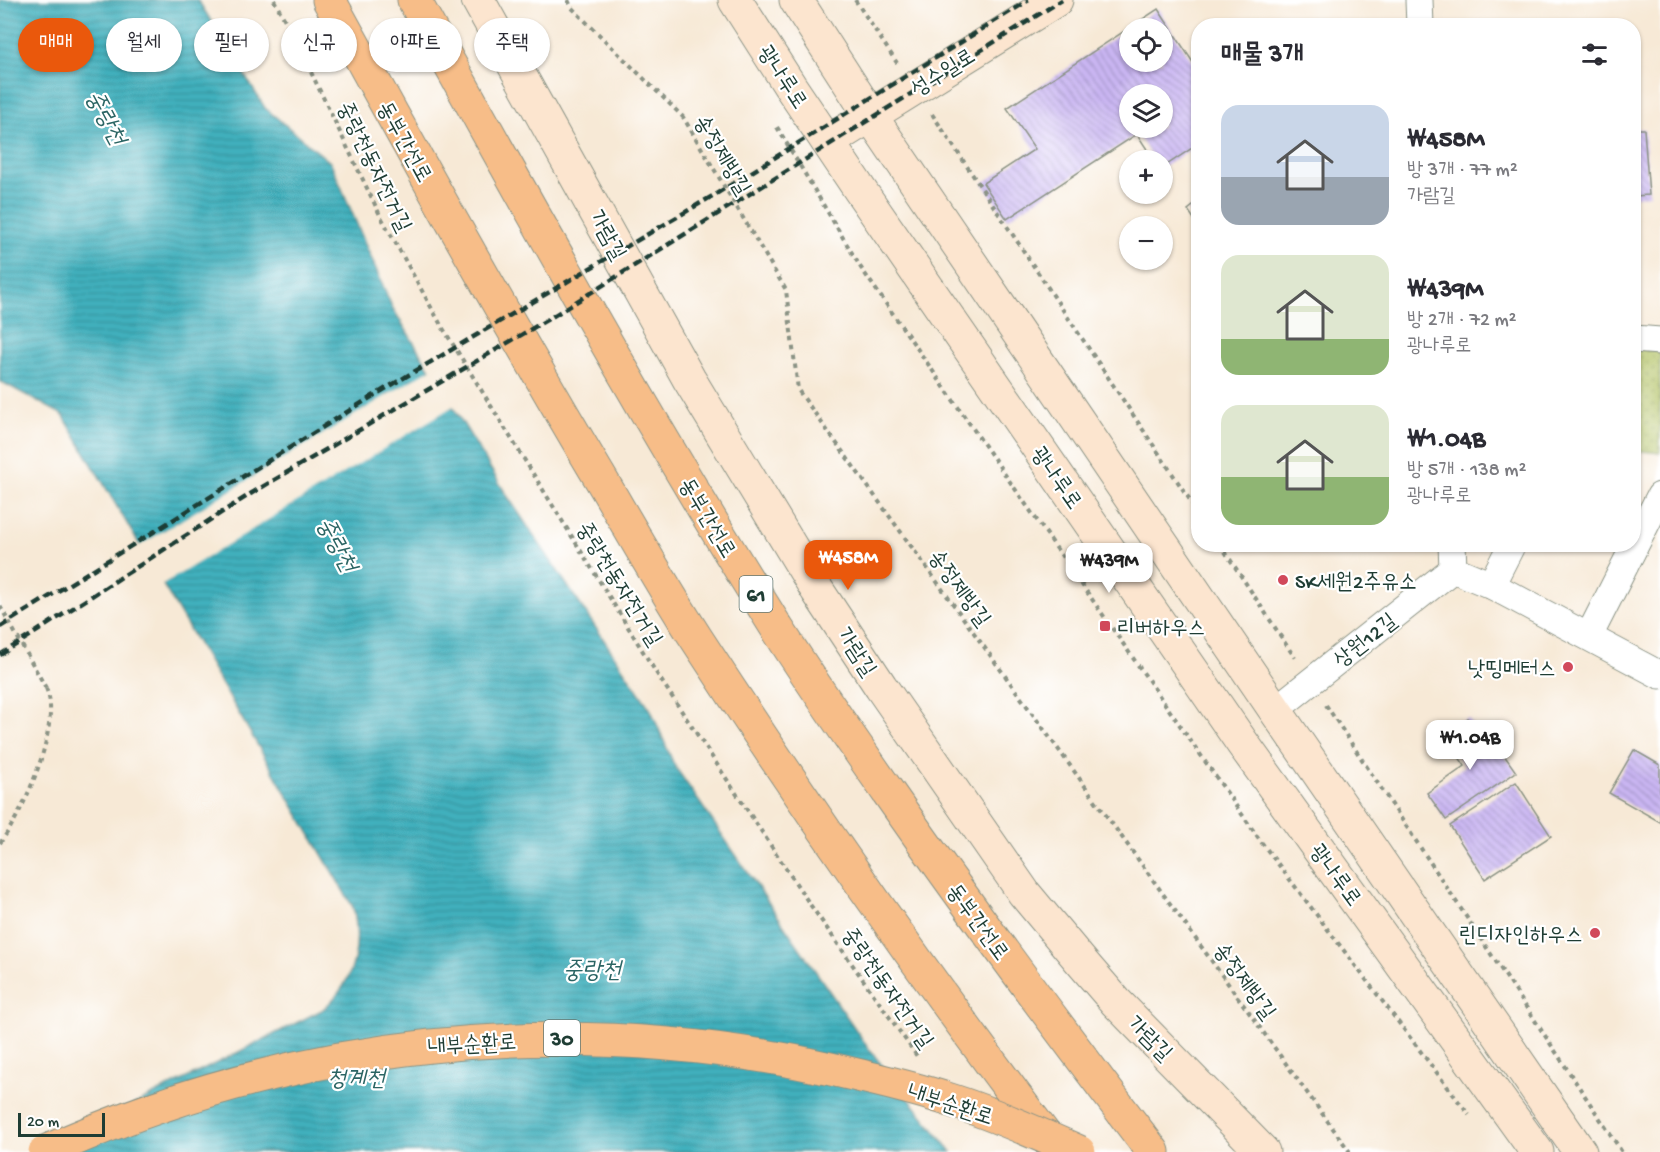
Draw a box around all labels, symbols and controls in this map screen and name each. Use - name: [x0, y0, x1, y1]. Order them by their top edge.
- chip: 매매: [18, 18, 94, 72]
- chip: 월세: [106, 18, 182, 72]
- chip: 필터: [194, 18, 269, 72]
- chip: 신규: [281, 18, 357, 72]
- chip: 아파트: [369, 18, 462, 72]
- chip: 주택: [474, 18, 550, 72]
- map controls: [1119, 18, 1173, 270]
- button: locate: [1119, 18, 1173, 72]
- icon: filters: [1578, 38, 1611, 71]
- street label: 광나루로: [750, 41, 811, 115]
- text: 매물 3개: [1221, 41, 1303, 72]
- street label: 성수일로: [907, 45, 981, 104]
- button: layers: [1119, 84, 1173, 138]
- water label: 중랑천: [78, 86, 132, 153]
- street label: 중랑천동자전거길: [330, 98, 415, 237]
- street label: 동부간선로: [370, 98, 435, 188]
- street label: 송정제방길: [687, 111, 755, 201]
- text: ₩458M: [1407, 126, 1485, 157]
- icon: home: [1269, 129, 1341, 201]
- button: +: [1119, 150, 1173, 204]
- text: 방 3개 · 77 m²: [1407, 160, 1518, 183]
- text: 가람길: [1407, 186, 1455, 209]
- street label: 가람길: [581, 206, 630, 266]
- button: −: [1119, 216, 1173, 270]
- text: ₩439M: [1407, 276, 1483, 307]
- icon: home: [1269, 279, 1341, 351]
- text: 방 2개 · 72 m²: [1407, 310, 1517, 333]
- text: 광나루로: [1407, 336, 1471, 359]
- text: ₩1.04B: [1407, 426, 1485, 457]
- icon: home: [1269, 429, 1341, 501]
- street label: 광나루로: [1024, 443, 1086, 516]
- text: 방 5개 · 138 m²: [1407, 460, 1526, 483]
- street label: 동부간선로: [672, 474, 740, 564]
- text: 광나루로: [1407, 486, 1471, 509]
- water label: 중랑천: [309, 513, 363, 580]
- street label: 중랑천동자전거길: [569, 518, 666, 652]
- pin: ₩458M: [806, 540, 890, 591]
- pin: ₩439M: [1067, 543, 1151, 594]
- street label: 송정제방길: [921, 546, 994, 633]
- text: ₩458M: [818, 548, 878, 571]
- text: ₩439M: [1080, 551, 1138, 574]
- place label: SK세원2주유소: [1295, 571, 1417, 597]
- marker: SK세원2주유소: [1276, 573, 1290, 587]
- road number: 61: [740, 576, 772, 612]
- street label: 상원12길: [1330, 609, 1403, 675]
- place label: 리버하우스: [1117, 617, 1206, 643]
- marker: 리버하우스: [1098, 619, 1112, 633]
- street label: 가람길: [829, 624, 880, 683]
- place label: 낫띵메터스: [1467, 658, 1556, 684]
- marker: 낫띵메터스: [1561, 660, 1575, 674]
- pin: ₩1.04B: [1421, 720, 1519, 771]
- text: ₩1.04B: [1440, 728, 1500, 751]
- street label: 광나루로: [1302, 840, 1365, 913]
- street label: 동부간선로: [939, 880, 1012, 967]
- street label: 중랑천동자전거길: [834, 924, 937, 1055]
- place label: 린디자인하우스: [1459, 924, 1583, 950]
- marker: 린디자인하우스: [1588, 926, 1602, 940]
- street label: 송정제방길: [1206, 939, 1279, 1026]
- water label: 중랑천: [563, 958, 624, 987]
- street label: 가람길: [1120, 1012, 1176, 1068]
- road number: 30: [544, 1020, 580, 1056]
- street label: 내부순환로: [427, 1031, 517, 1063]
- water label: 청계천: [327, 1066, 388, 1095]
- street label: 내부순환로: [904, 1081, 996, 1133]
- scale bar: [18, 1110, 105, 1138]
- text: 20 m: [27, 1114, 59, 1133]

